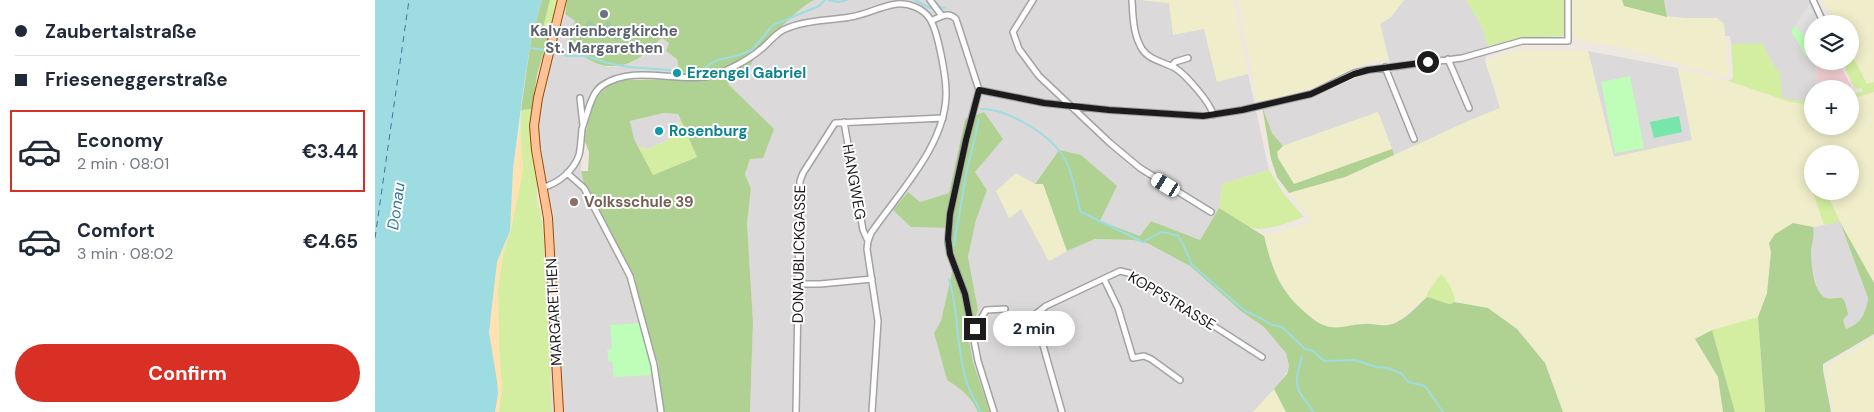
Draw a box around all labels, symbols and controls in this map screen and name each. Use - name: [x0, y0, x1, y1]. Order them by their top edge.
- marker: Kalvarienbergkirche St. Margarethen: [598, 8, 610, 20]
- map controls: [1804, 15, 1859, 200]
- button: layers: [1804, 15, 1859, 70]
- text: Zaubertalstraße: [45, 19, 197, 44]
- place label: Kalvarienbergkirche St. Margarethen: [530, 21, 678, 58]
- route start: [1417, 51, 1439, 73]
- place label: Erzengel Gabriel: [687, 63, 806, 83]
- text: Frieseneggerstraße: [45, 67, 228, 92]
- marker: Erzengel Gabriel: [671, 67, 683, 79]
- button: +: [1804, 80, 1859, 135]
- place label: Rosenburg: [669, 121, 747, 141]
- marker: Rosenburg: [653, 125, 665, 137]
- text: Economy: [77, 128, 164, 153]
- icon: car: [17, 129, 62, 174]
- text: €3.44: [302, 139, 358, 164]
- street label: HANGWEG: [838, 143, 870, 221]
- button: −: [1804, 145, 1859, 200]
- text: 2 min · 08:01: [77, 153, 169, 174]
- car: [1149, 171, 1182, 199]
- water label: Donau: [382, 181, 410, 231]
- street label: DONAUBLICKGASSE: [788, 185, 810, 323]
- place label: Volksschule 39: [584, 192, 694, 212]
- marker: Volksschule 39: [568, 196, 580, 208]
- text: Comfort: [77, 218, 155, 243]
- icon: car: [17, 219, 62, 264]
- text: €4.65: [303, 229, 358, 254]
- text: 3 min · 08:02: [77, 243, 174, 264]
- street label: MARGARETHEN: [541, 258, 567, 366]
- street label: KOPPSTRASSE: [1125, 267, 1219, 335]
- callout: 2 min: [993, 312, 1075, 346]
- route end: [964, 318, 986, 340]
- text: 2 min: [1013, 318, 1055, 339]
- button: Confirm: [15, 344, 360, 402]

